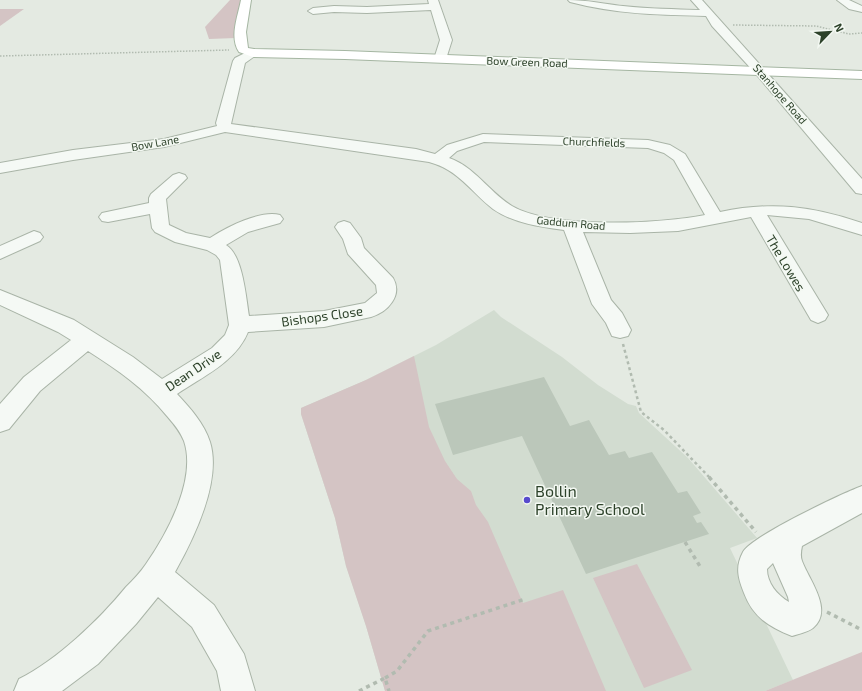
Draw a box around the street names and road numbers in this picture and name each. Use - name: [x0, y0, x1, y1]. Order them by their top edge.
- street label: Bow Green Road: [486, 54, 568, 69]
- street label: Stanhope Road: [751, 61, 810, 126]
- street label: Bow Lane: [130, 132, 180, 153]
- street label: Churchfields: [562, 134, 626, 149]
- street label: Gaddum Road: [536, 213, 606, 232]
- street label: The Lowes: [763, 232, 809, 294]
- street label: Bishops Close: [280, 302, 364, 330]
- street label: Dean Drive: [162, 345, 224, 395]

